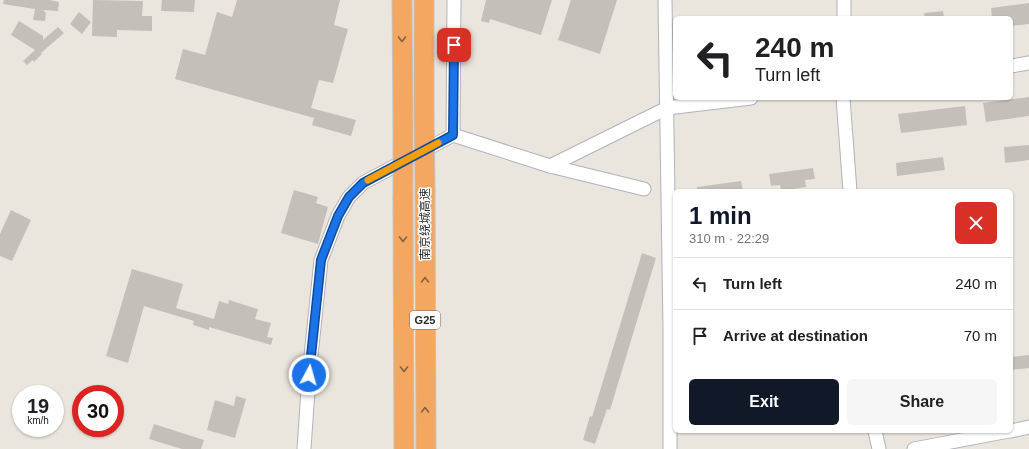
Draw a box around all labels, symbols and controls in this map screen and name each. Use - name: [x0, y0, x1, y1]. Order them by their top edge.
- pin: [437, 28, 471, 62]
- icon: left: [689, 32, 741, 84]
- text: 240 m: [755, 32, 834, 63]
- icon: arrive: [443, 34, 465, 56]
- one-way arrow: [398, 36, 406, 42]
- text: Turn left: [755, 65, 820, 85]
- street label: 南京绕城高速: [418, 188, 432, 260]
- text: 1 min: [689, 202, 752, 229]
- button: close: [955, 202, 997, 244]
- text: 310 m · 22:29: [689, 231, 769, 246]
- one-way arrow: [399, 236, 407, 242]
- icon: left: [689, 273, 711, 295]
- text: Turn left: [723, 275, 782, 292]
- text: 240 m: [955, 275, 997, 292]
- one-way arrow: [421, 277, 429, 283]
- road number: G25: [410, 311, 440, 329]
- icon: arrive: [689, 325, 711, 347]
- text: Arrive at destination: [723, 327, 868, 344]
- text: 70 m: [964, 327, 997, 344]
- position arrow: [288, 354, 330, 396]
- one-way arrow: [400, 366, 408, 372]
- button: Exit: [689, 379, 839, 425]
- button: Share: [847, 379, 997, 425]
- speed limit sign: 30: [72, 385, 124, 437]
- text: 19: [27, 395, 49, 417]
- one-way arrow: [421, 407, 429, 413]
- text: km/h: [27, 415, 49, 426]

